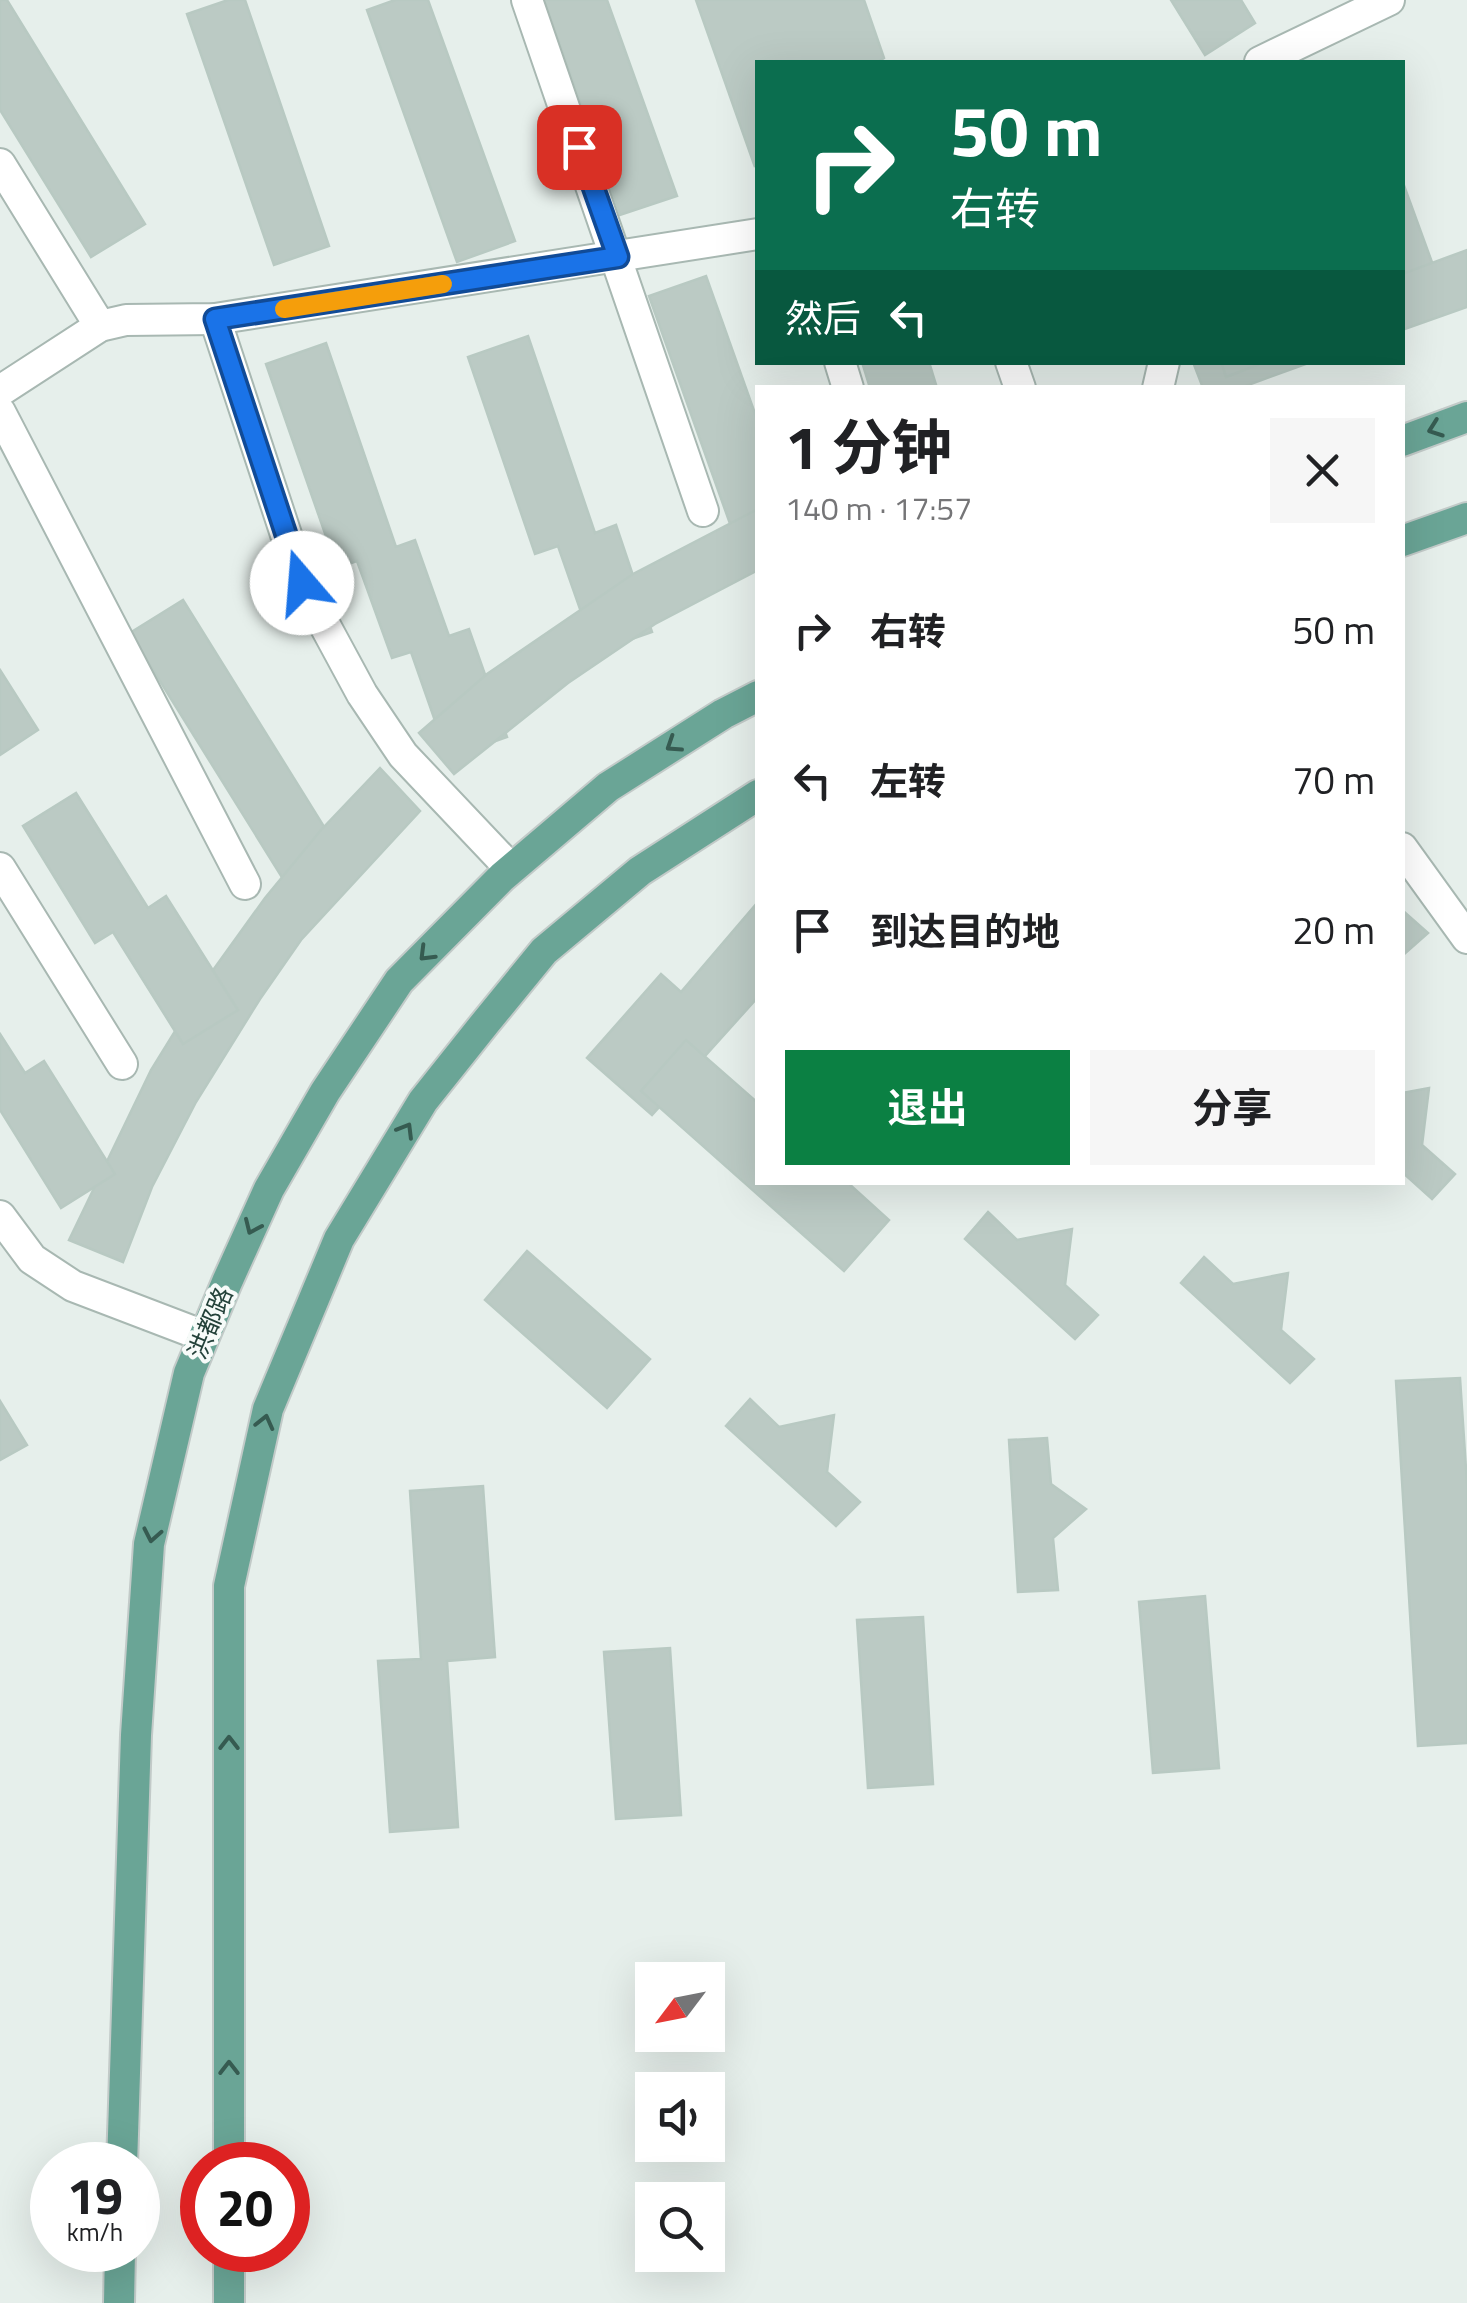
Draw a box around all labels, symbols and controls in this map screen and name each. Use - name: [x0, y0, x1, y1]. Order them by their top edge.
- text: 50 m: [950, 77, 1103, 183]
- icon: right: [785, 100, 915, 230]
- pin: [537, 105, 622, 190]
- icon: arrive: [552, 120, 607, 175]
- text: 右转: [950, 174, 1040, 242]
- text: 然后: [785, 289, 861, 347]
- icon: left: [881, 290, 936, 345]
- text: 1 分钟: [785, 401, 952, 492]
- one-way arrow: [1427, 417, 1444, 438]
- button: close: [1270, 418, 1375, 523]
- text: 140 m · 17:57: [785, 484, 972, 532]
- position arrow: [250, 531, 354, 635]
- text: 50 m: [1292, 601, 1375, 659]
- text: 右转: [870, 602, 946, 660]
- icon: right: [785, 603, 840, 658]
- one-way arrow: [666, 733, 684, 752]
- text: 70 m: [1292, 751, 1375, 809]
- text: 左转: [870, 752, 946, 810]
- icon: left: [785, 753, 840, 808]
- text: 20 m: [1292, 901, 1375, 959]
- text: 到达目的地: [870, 902, 1060, 960]
- icon: arrive: [785, 903, 840, 958]
- one-way arrow: [420, 943, 438, 961]
- button: 退出: [785, 1050, 1070, 1165]
- button: 分享: [1090, 1050, 1375, 1165]
- one-way arrow: [394, 1123, 413, 1141]
- one-way arrow: [244, 1217, 264, 1235]
- street label: 洪都路: [178, 1281, 242, 1365]
- one-way arrow: [254, 1414, 275, 1431]
- one-way arrow: [142, 1526, 163, 1543]
- one-way arrow: [218, 1734, 240, 1750]
- north arrow: [635, 1962, 725, 2052]
- map controls: [635, 1962, 725, 2272]
- one-way arrow: [218, 2059, 240, 2074]
- button: sound: [635, 2072, 725, 2162]
- speed limit sign: 20: [180, 2142, 310, 2272]
- text: 19: [67, 2157, 123, 2233]
- button: search: [635, 2182, 725, 2272]
- text: km/h: [67, 2213, 123, 2251]

